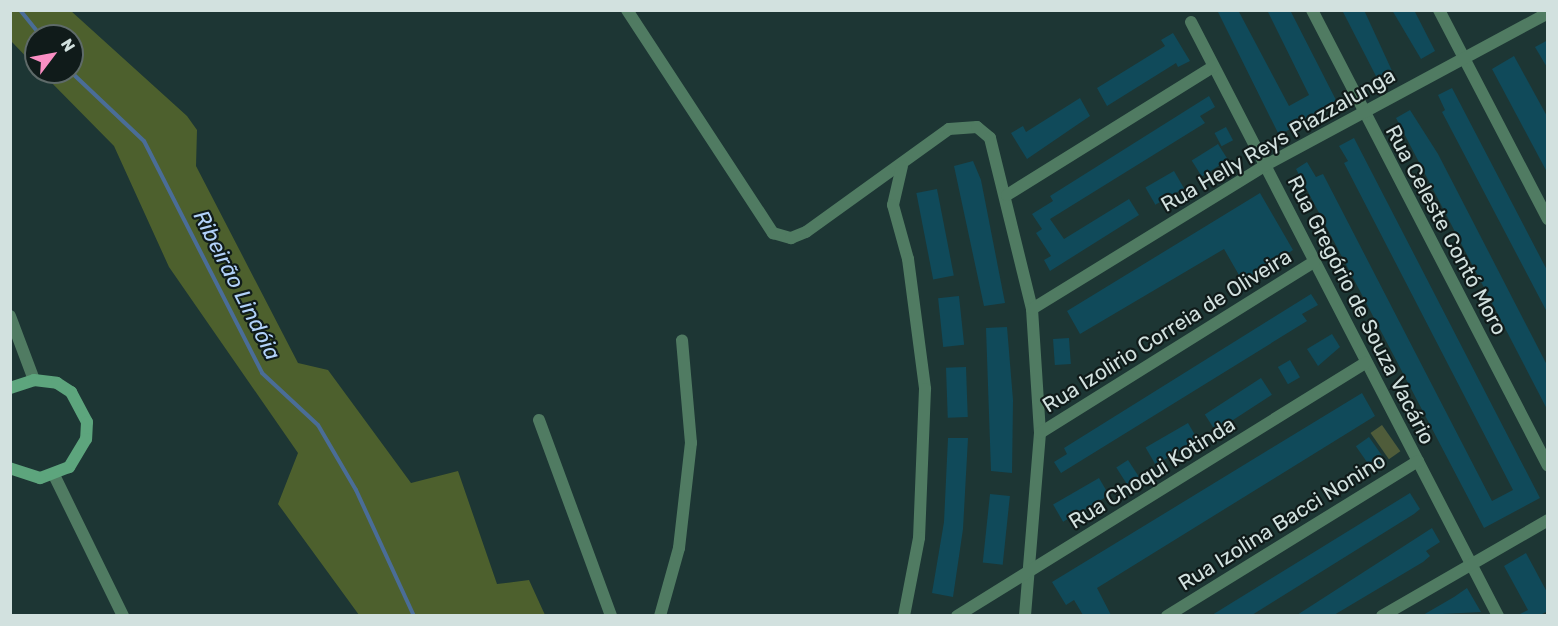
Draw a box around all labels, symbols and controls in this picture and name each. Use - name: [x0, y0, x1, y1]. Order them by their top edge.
- north arrow: [24, 24, 84, 84]
- text: N: [57, 35, 79, 55]
- street label: Rua Helly Reys Piazzalunga: [1156, 62, 1400, 218]
- street label: Rua Celeste Contó Moro: [1380, 121, 1512, 339]
- street label: Rua Gregório de Souza Vacário: [1282, 171, 1440, 449]
- water label: Ribeirão Lindóia: [188, 206, 286, 364]
- street label: Rua Izolirio Correia de Oliveira: [1038, 244, 1296, 418]
- street label: Rua Choqui Kotinda: [1064, 412, 1240, 534]
- street label: Rua Izolina Bacci Nonino: [1174, 448, 1390, 596]

